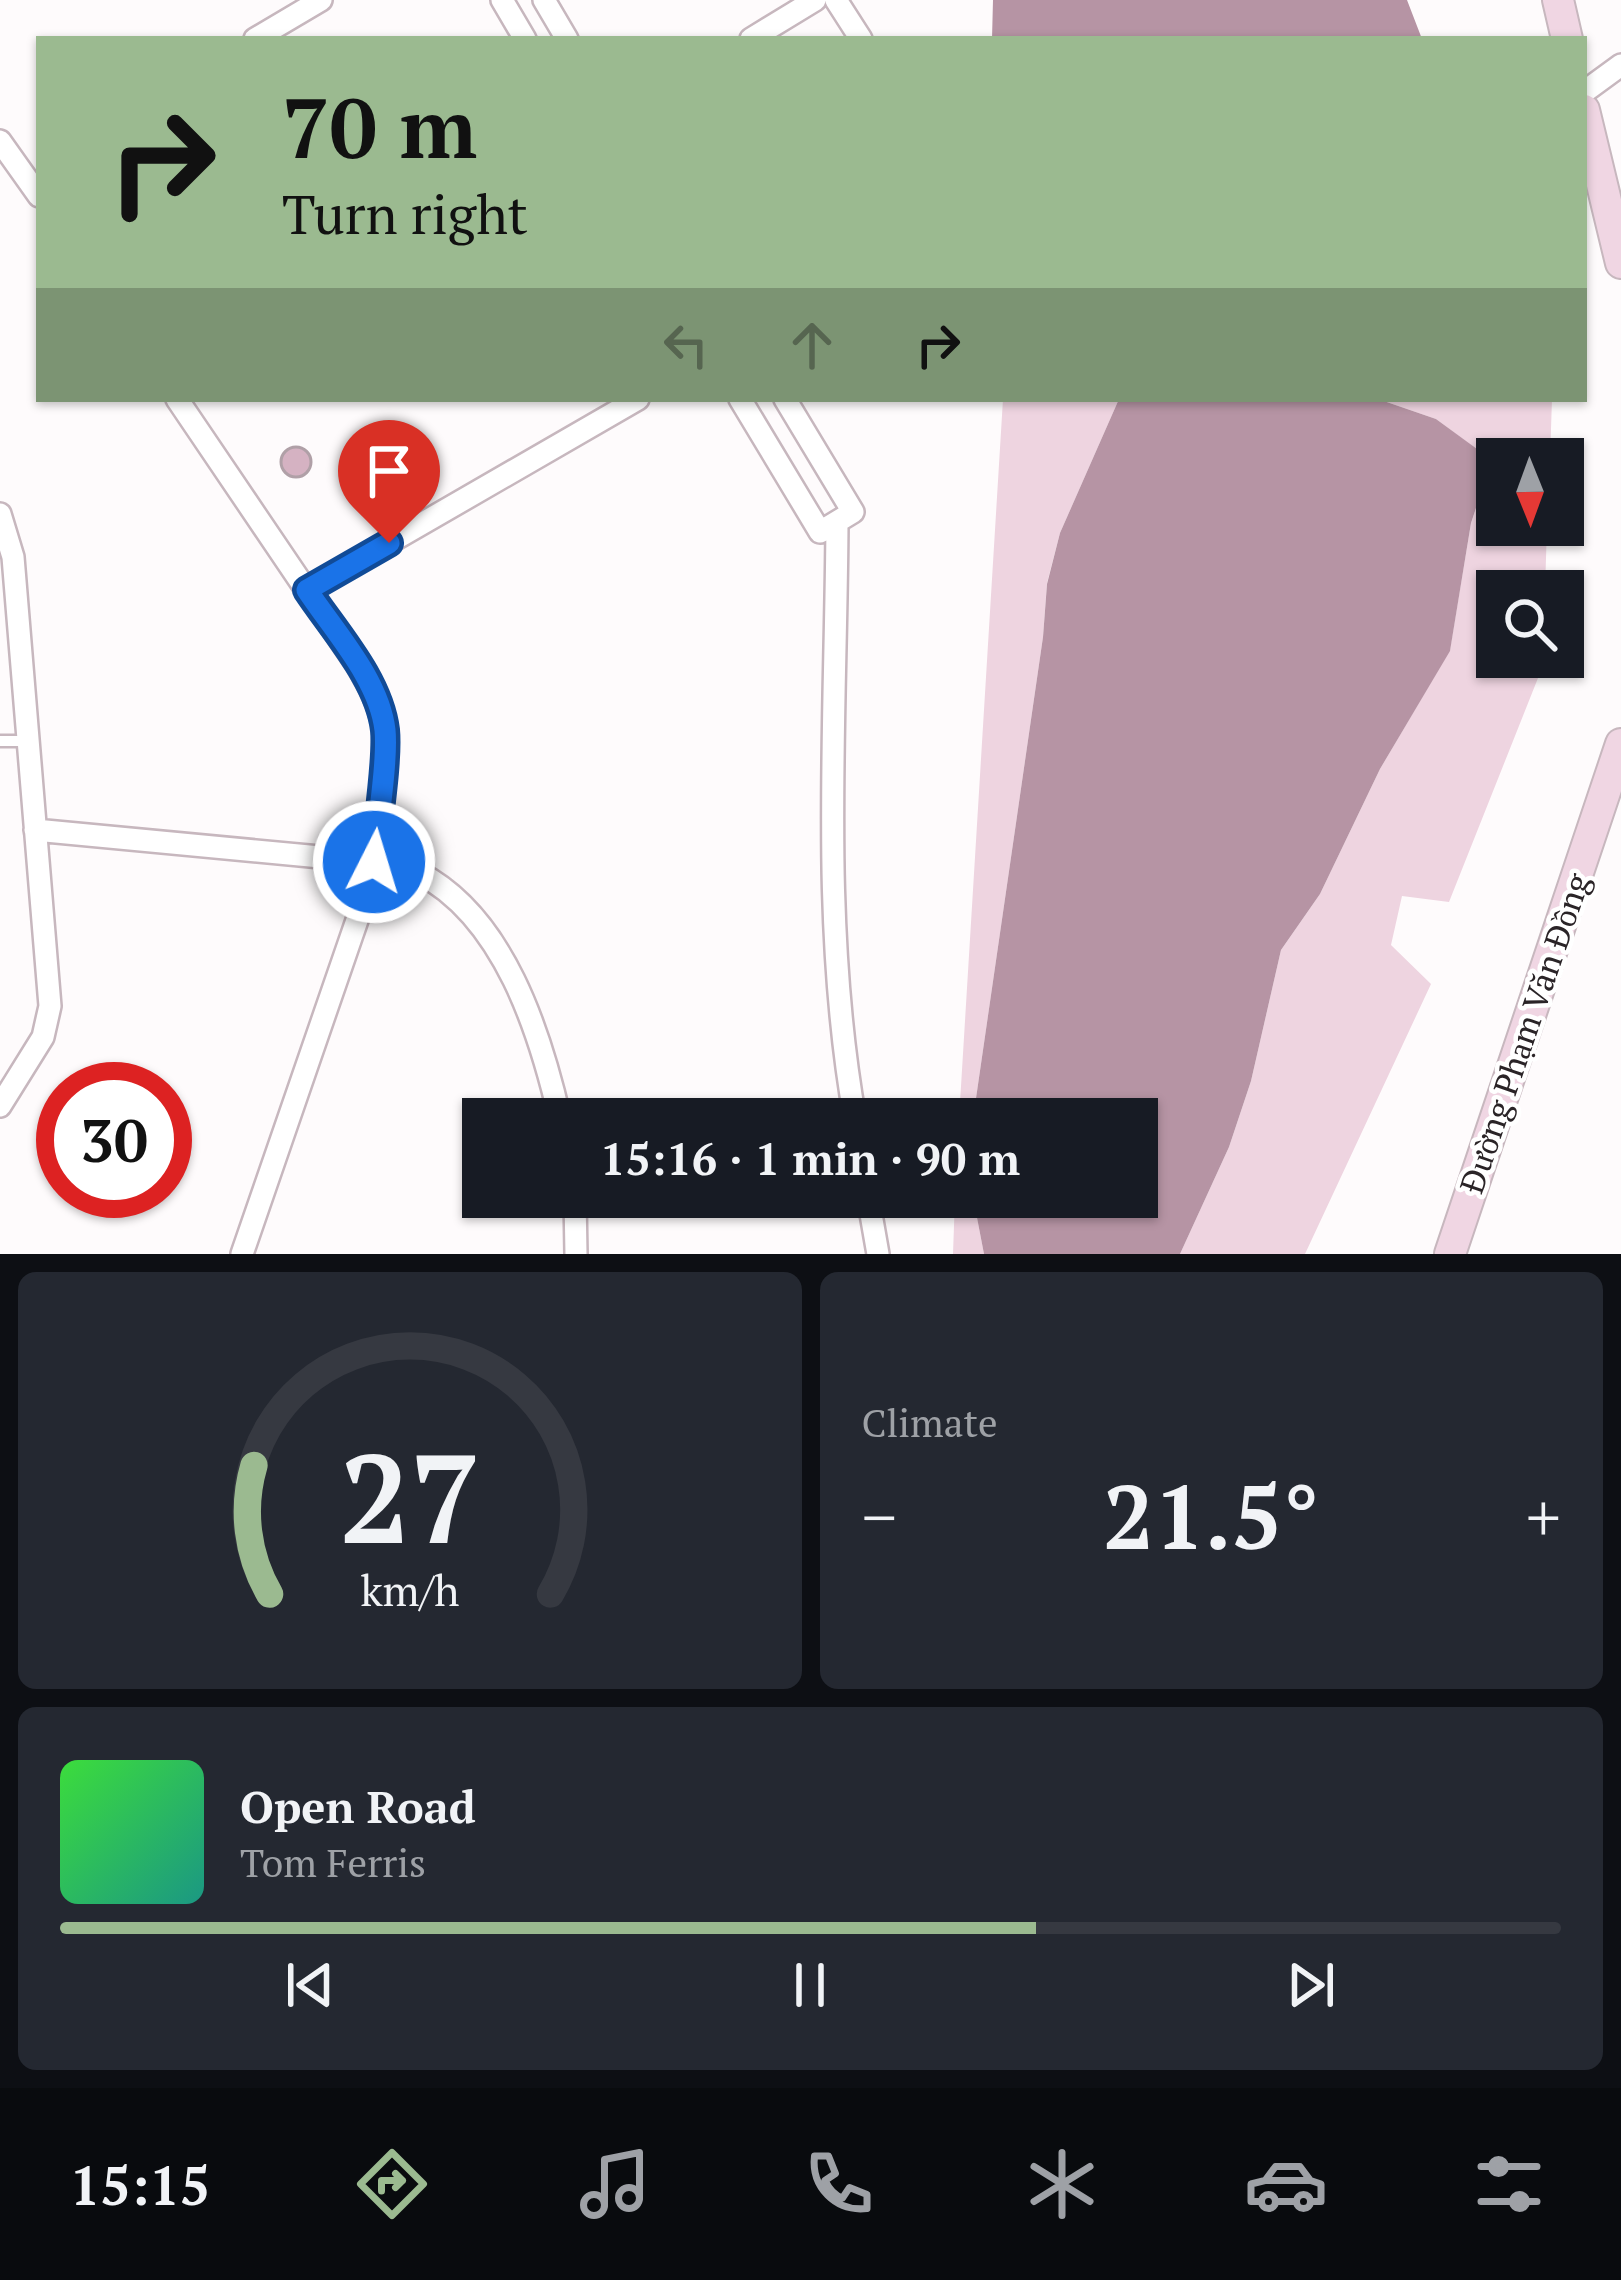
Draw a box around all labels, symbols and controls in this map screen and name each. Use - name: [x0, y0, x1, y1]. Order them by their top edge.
- text: 70 m: [282, 71, 477, 182]
- icon: right: [84, 84, 240, 240]
- text: Turn right: [282, 178, 528, 249]
- icon: left: [653, 312, 719, 378]
- icon: ahead: [779, 312, 845, 378]
- icon: right: [905, 312, 971, 378]
- pin: [338, 420, 440, 543]
- icon: arrive: [356, 438, 422, 504]
- north arrow: [1476, 438, 1584, 546]
- map controls: [1476, 438, 1584, 678]
- button: search: [1476, 570, 1584, 678]
- position arrow: [311, 799, 437, 925]
- street label: Đường Phạm Văn Đồng: [1449, 867, 1599, 1199]
- speed limit sign: 30: [36, 1062, 192, 1218]
- text: 15:16 · 1 min · 90 m: [600, 1128, 1020, 1188]
- text: Climate: [862, 1396, 998, 1448]
- text: 27: [339, 1413, 480, 1579]
- text: 21.5°: [1103, 1455, 1319, 1575]
- text: −: [862, 1472, 897, 1560]
- text: +: [1526, 1472, 1561, 1560]
- text: km/h: [360, 1560, 459, 1617]
- text: Open Road: [240, 1776, 476, 1836]
- text: Tom Ferris: [240, 1836, 426, 1888]
- icon: previous: [277, 1952, 343, 2018]
- icon: pause: [777, 1952, 843, 2018]
- icon: next: [1278, 1952, 1344, 2018]
- icon: directions: [350, 2142, 434, 2226]
- icon: music: [573, 2142, 657, 2226]
- icon: phone: [797, 2142, 881, 2226]
- icon: climate: [1020, 2142, 1104, 2226]
- icon: car: [1244, 2142, 1328, 2226]
- icon: filters: [1467, 2142, 1551, 2226]
- text: 15:15: [70, 2149, 210, 2220]

